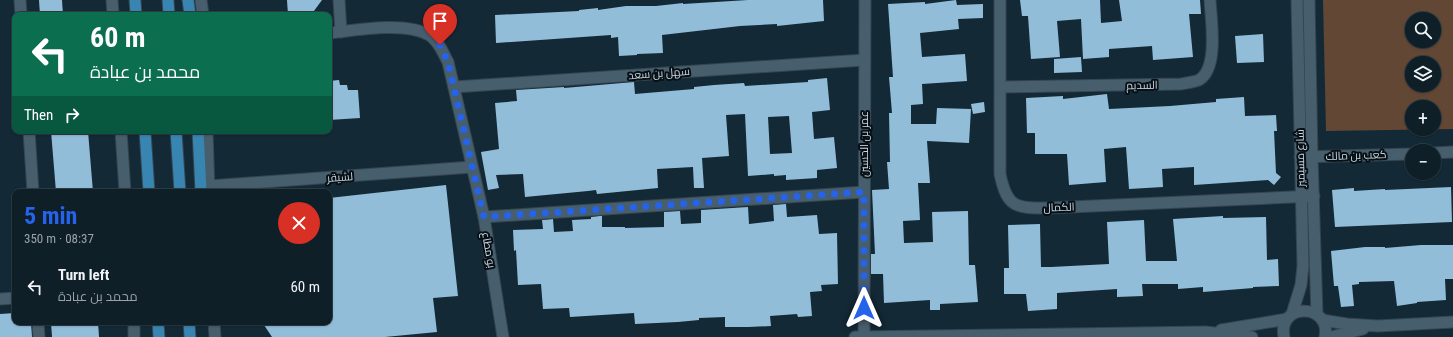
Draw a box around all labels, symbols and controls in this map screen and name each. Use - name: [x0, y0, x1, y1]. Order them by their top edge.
- pin: [423, 4, 457, 45]
- icon: arrive: [429, 10, 451, 32]
- map controls: [1405, 12, 1441, 180]
- button: search: [1405, 12, 1441, 48]
- text: 60 m: [90, 21, 146, 54]
- icon: left: [24, 28, 76, 80]
- button: layers: [1405, 56, 1441, 92]
- text: محمد بن عبادة: [90, 61, 200, 82]
- street label: سهل بن سعد: [628, 65, 690, 82]
- street label: السديم: [1126, 79, 1158, 93]
- button: +: [1405, 100, 1441, 136]
- icon: right: [61, 104, 83, 126]
- text: Then: [24, 106, 53, 124]
- street label: عمر بن الحسين: [858, 111, 871, 177]
- street label: شارع مسيمير: [1293, 129, 1309, 188]
- button: −: [1405, 144, 1441, 180]
- street label: كعب بن مالك: [1325, 148, 1387, 163]
- street label: لشيقر: [326, 170, 353, 185]
- street label: الكمال: [1043, 200, 1075, 215]
- text: 5 min: [24, 202, 77, 230]
- button: close: [278, 202, 320, 244]
- text: 350 m · 08:37: [24, 231, 94, 246]
- street label: بو مطاع: [478, 231, 498, 269]
- text: Turn left: [58, 266, 109, 284]
- icon: left: [24, 276, 46, 298]
- text: 60 m: [290, 278, 320, 296]
- position arrow: [843, 287, 885, 329]
- text: محمد بن عبادة: [58, 289, 138, 304]

